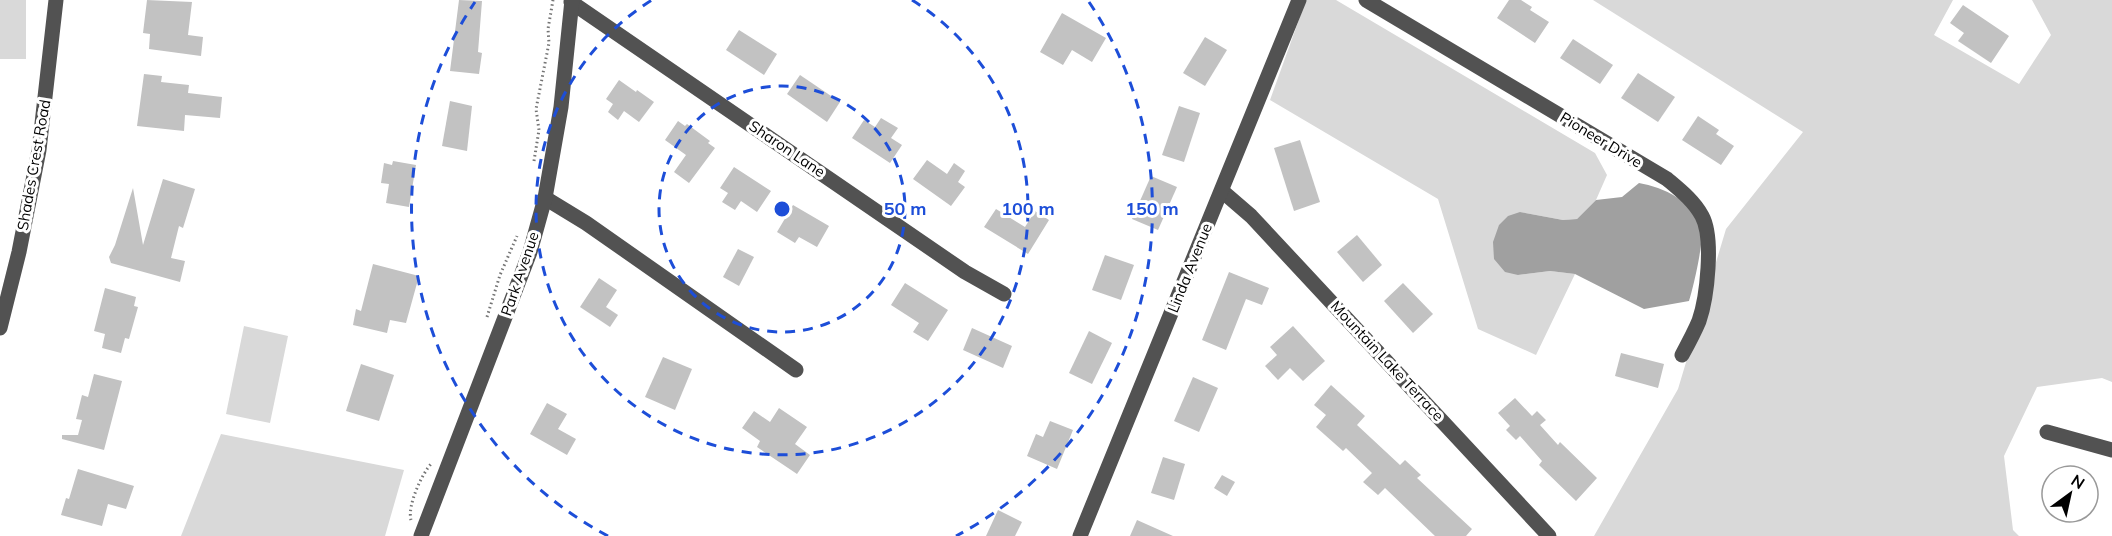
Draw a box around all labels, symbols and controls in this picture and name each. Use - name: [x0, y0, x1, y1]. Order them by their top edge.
- street label: Shades Crest Road: [13, 98, 54, 232]
- street label: Pioneer Drive: [1557, 108, 1646, 172]
- street label: Sharon Lane: [746, 116, 829, 181]
- text: 50 m: [884, 197, 926, 220]
- text: 100 m: [1001, 197, 1055, 220]
- text: 150 m: [1125, 197, 1179, 220]
- centre of rings: [772, 199, 792, 219]
- street label: Linda Avenue: [1163, 220, 1216, 315]
- street label: Park Avenue: [496, 229, 543, 318]
- street label: Mountain Lake Terrace: [1327, 297, 1448, 425]
- north arrow: [2040, 464, 2100, 524]
- text: N: [2068, 470, 2089, 493]

